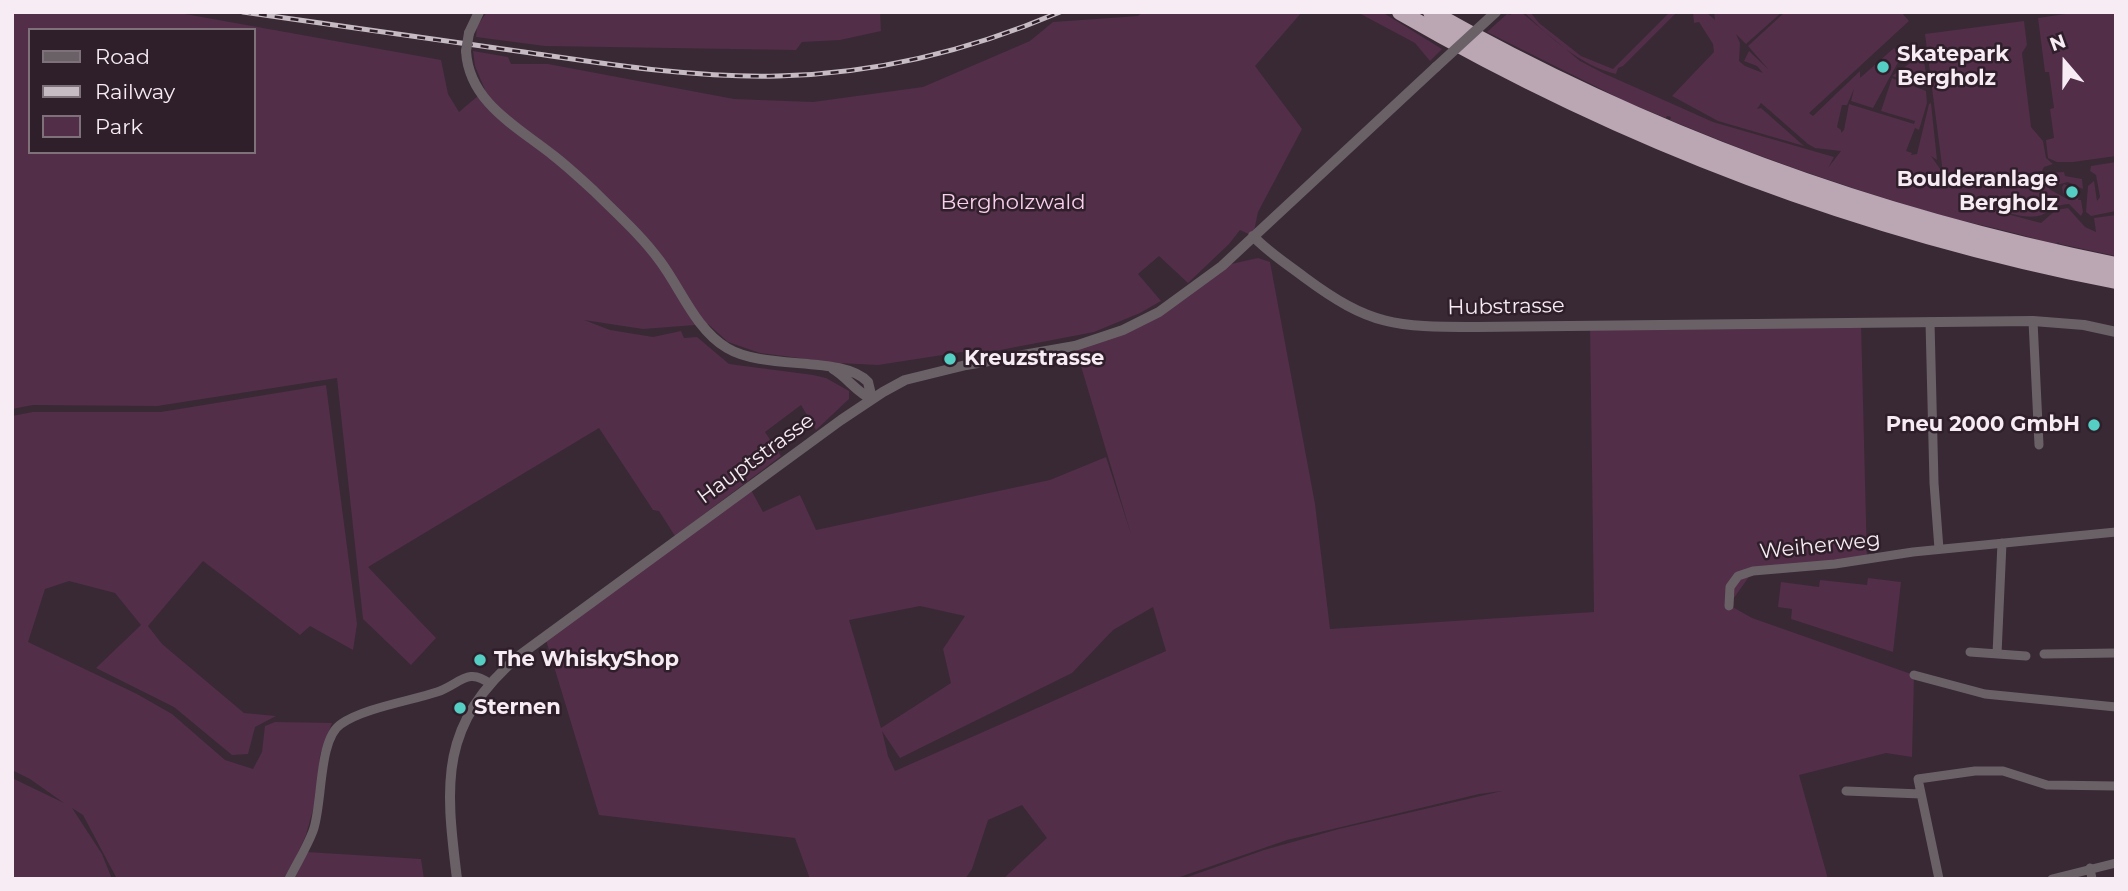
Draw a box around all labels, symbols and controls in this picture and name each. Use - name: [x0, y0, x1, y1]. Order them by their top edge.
- legend: [28, 28, 256, 154]
- north arrow: [2030, 28, 2100, 98]
- text: N: [2046, 29, 2069, 56]
- place label: Skatepark Bergholz: [1897, 42, 2009, 92]
- text: Road: [95, 44, 150, 69]
- marker: Skatepark Bergholz: [1875, 59, 1891, 75]
- text: Railway: [95, 79, 175, 104]
- text: Park: [95, 114, 143, 139]
- place label: Boulderanlage Bergholz: [1897, 167, 2058, 217]
- marker: Boulderanlage Bergholz: [2064, 184, 2080, 200]
- park label: Bergholzwald: [941, 190, 1085, 216]
- street label: Hubstrasse: [1447, 293, 1565, 321]
- place label: Kreuzstrasse: [964, 346, 1104, 372]
- marker: Kreuzstrasse: [942, 351, 958, 367]
- street label: Hauptstrasse: [693, 408, 819, 510]
- place label: Pneu 2000 GmbH: [1886, 412, 2080, 438]
- marker: Pneu 2000 GmbH: [2086, 417, 2102, 433]
- street label: Weiherweg: [1758, 527, 1882, 565]
- place label: The WhiskyShop: [494, 647, 679, 673]
- marker: The WhiskyShop: [472, 652, 488, 668]
- place label: Sternen: [474, 695, 561, 721]
- marker: Sternen: [452, 700, 468, 716]

